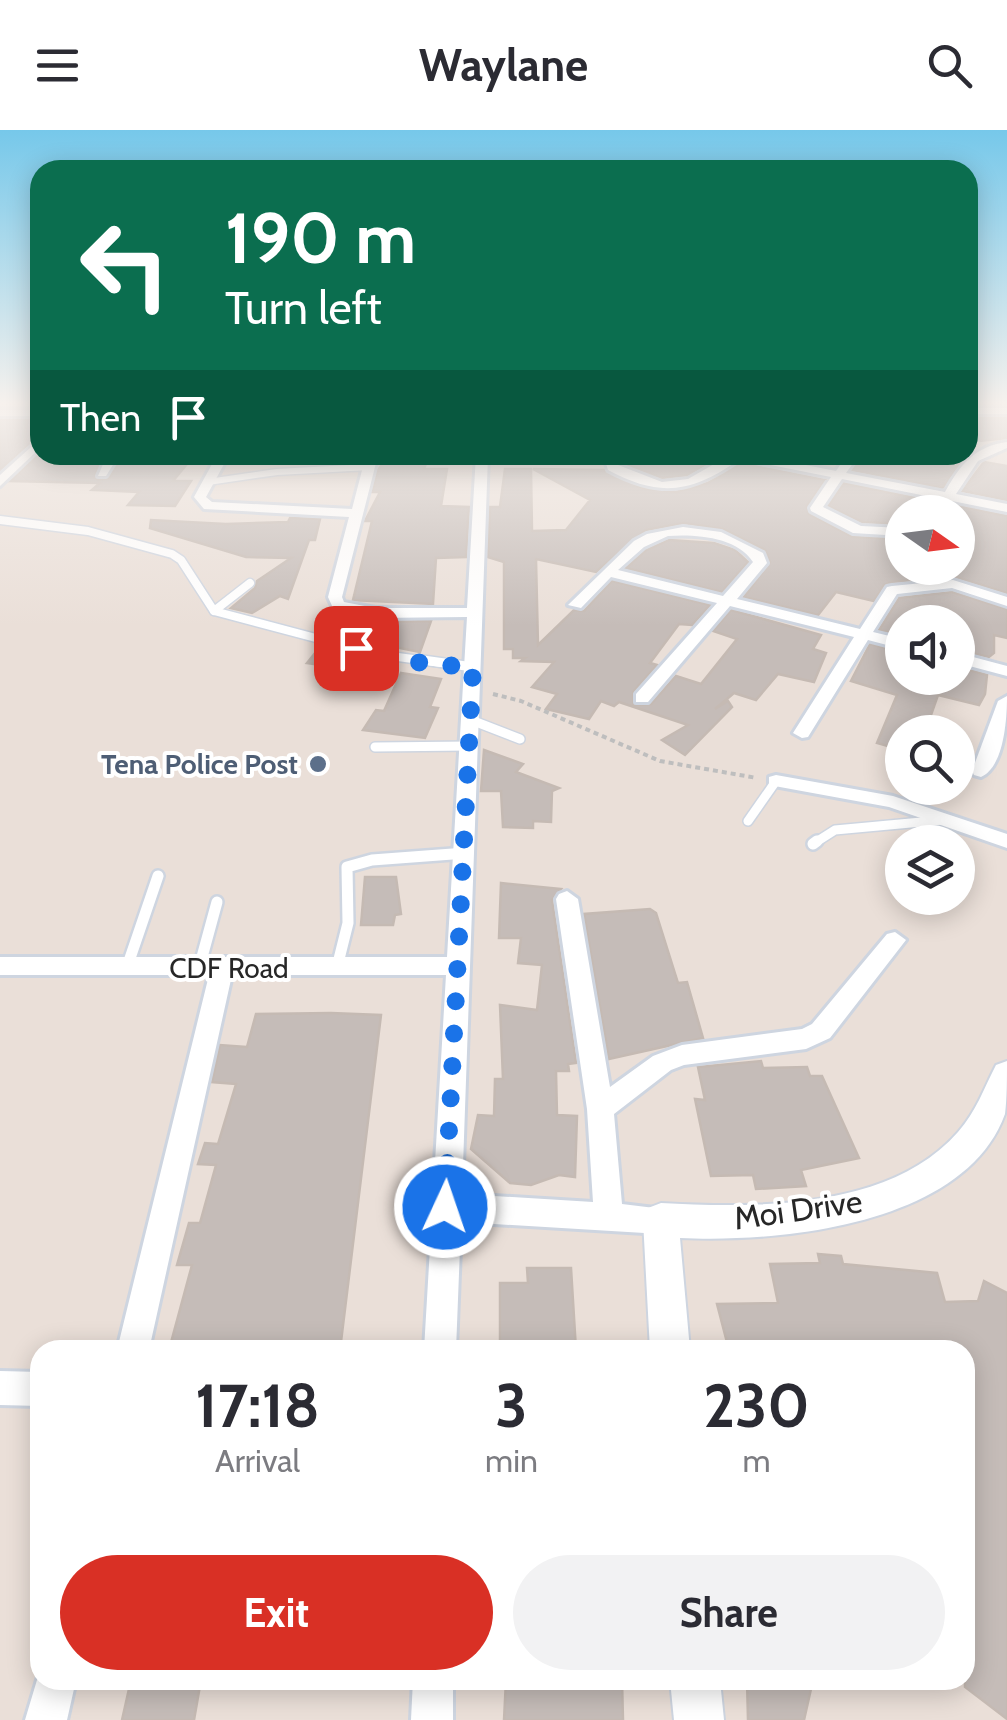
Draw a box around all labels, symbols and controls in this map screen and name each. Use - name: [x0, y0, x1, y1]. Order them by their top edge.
- icon: menu: [30, 38, 85, 93]
- text: Waylane: [419, 38, 588, 92]
- icon: search: [922, 38, 977, 93]
- text: 190 m: [225, 195, 416, 281]
- icon: left: [60, 200, 190, 330]
- text: Turn left: [225, 281, 382, 335]
- icon: arrive: [161, 390, 216, 445]
- text: Then: [60, 394, 141, 441]
- north arrow: [885, 495, 975, 585]
- map controls: [885, 495, 975, 915]
- button: sound: [885, 605, 975, 695]
- pin: [314, 606, 399, 691]
- icon: arrive: [329, 621, 384, 676]
- button: search: [885, 715, 975, 805]
- place label: Tena Police Post: [101, 747, 298, 781]
- marker: Tena Police Post: [307, 753, 329, 775]
- button: layers: [885, 825, 975, 915]
- street label: CDF Road: [169, 951, 289, 985]
- position arrow: [393, 1155, 497, 1259]
- street label: Moi Drive: [731, 1181, 865, 1238]
- text: 17:18: [195, 1369, 320, 1442]
- text: 3: [495, 1369, 528, 1442]
- text: 230: [703, 1369, 810, 1442]
- text: Arrival: [215, 1441, 300, 1480]
- text: min: [485, 1441, 538, 1480]
- text: m: [742, 1441, 770, 1480]
- button: Exit: [60, 1555, 493, 1670]
- button: Share: [513, 1555, 945, 1670]

